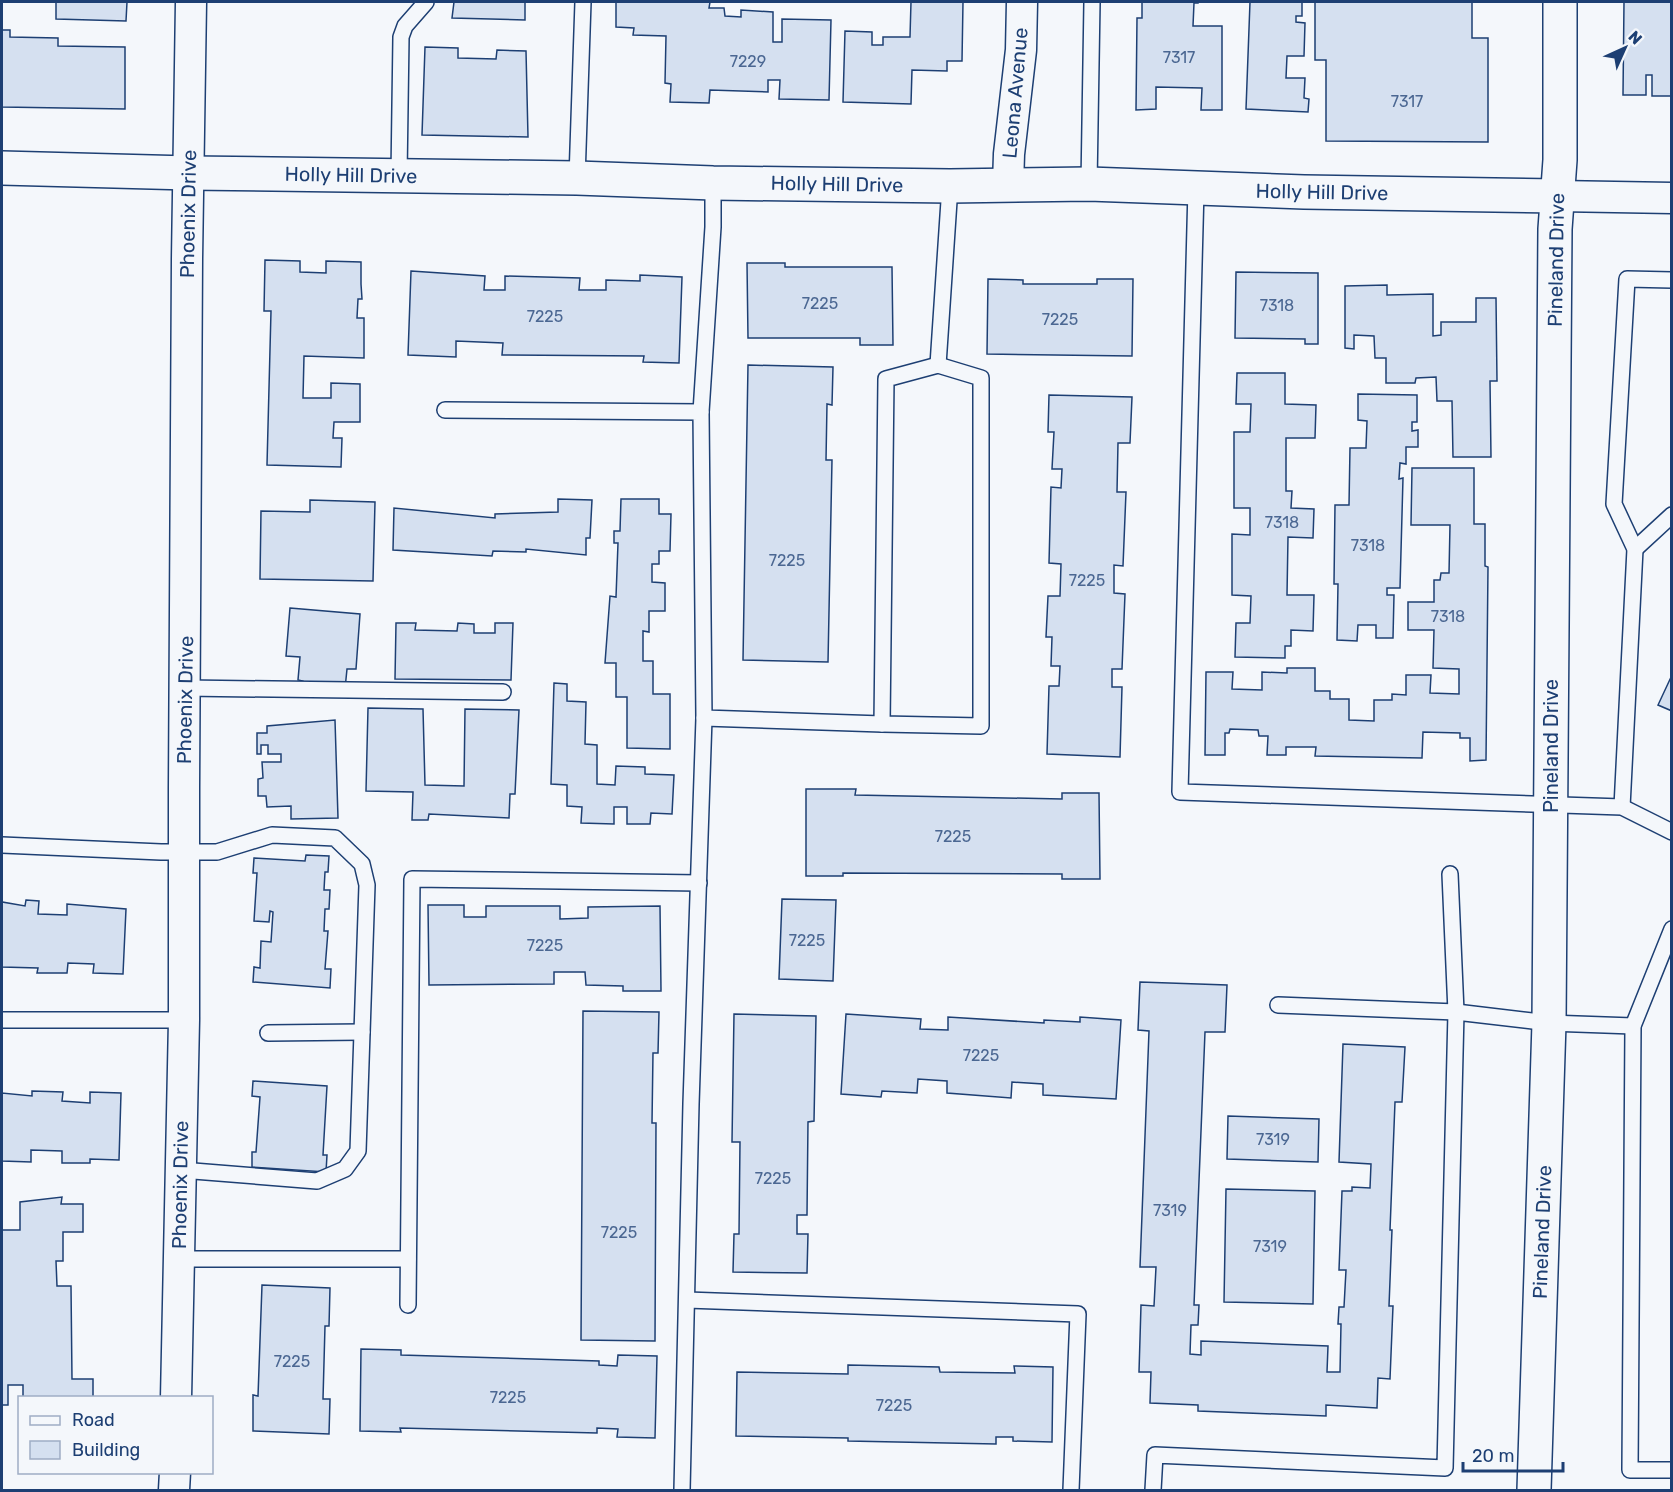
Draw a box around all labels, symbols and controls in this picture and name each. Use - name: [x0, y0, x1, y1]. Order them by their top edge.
- north arrow: [1595, 18, 1655, 78]
- street label: Leona Avenue: [997, 27, 1033, 159]
- text: N: [1624, 27, 1646, 49]
- house number: 7317: [1163, 48, 1195, 67]
- house number: 7229: [730, 52, 766, 71]
- house number: 7317: [1391, 92, 1423, 111]
- street label: Phoenix Drive: [175, 150, 201, 278]
- street label: Holly Hill Drive: [284, 162, 418, 188]
- street label: Holly Hill Drive: [770, 171, 904, 197]
- street label: Holly Hill Drive: [1255, 179, 1389, 205]
- street label: Pineland Drive: [1543, 193, 1569, 327]
- house number: 7225: [802, 294, 838, 313]
- house number: 7318: [1260, 296, 1294, 315]
- house number: 7225: [527, 307, 563, 326]
- house number: 7225: [1042, 310, 1078, 329]
- house number: 7318: [1265, 513, 1299, 532]
- house number: 7318: [1351, 536, 1385, 555]
- house number: 7225: [769, 551, 805, 570]
- house number: 7225: [1069, 571, 1105, 590]
- house number: 7318: [1431, 607, 1465, 626]
- street label: Phoenix Drive: [172, 636, 198, 764]
- street label: Pineland Drive: [1539, 679, 1563, 813]
- house number: 7225: [935, 827, 971, 846]
- house number: 7225: [789, 931, 825, 950]
- house number: 7225: [527, 936, 563, 955]
- house number: 7225: [963, 1046, 999, 1065]
- street label: Phoenix Drive: [167, 1121, 193, 1249]
- house number: 7319: [1256, 1130, 1290, 1149]
- street label: Pineland Drive: [1528, 1165, 1556, 1299]
- house number: 7225: [755, 1169, 791, 1188]
- house number: 7319: [1153, 1201, 1187, 1220]
- house number: 7225: [601, 1223, 637, 1242]
- house number: 7319: [1253, 1237, 1287, 1256]
- house number: 7225: [274, 1352, 310, 1371]
- house number: 7225: [490, 1388, 526, 1407]
- legend: [18, 1396, 213, 1474]
- house number: 7225: [876, 1396, 912, 1415]
- text: Road: [72, 1409, 115, 1431]
- scale bar: [1463, 1435, 1564, 1473]
- text: Building: [72, 1439, 140, 1461]
- text: 20 m: [1472, 1445, 1514, 1467]

